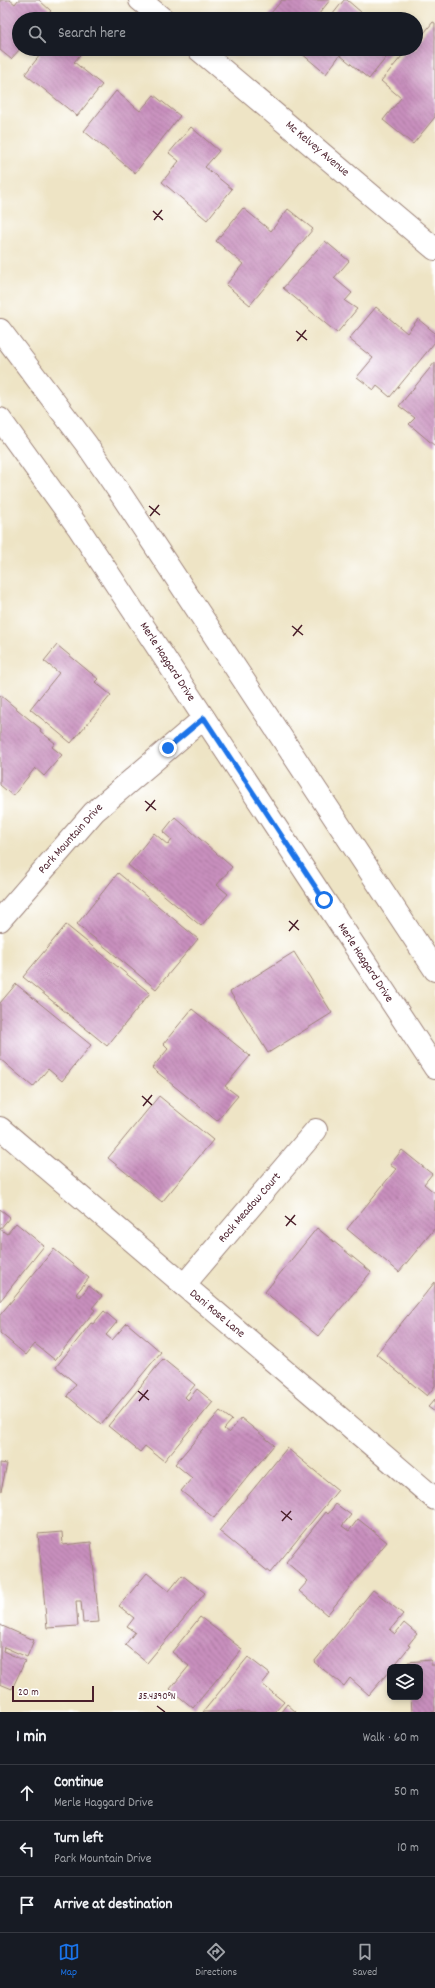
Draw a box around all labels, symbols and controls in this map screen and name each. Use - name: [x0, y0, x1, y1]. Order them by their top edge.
- search box: [12, 12, 423, 56]
- icon: search: [26, 23, 48, 45]
- text: Search here: [58, 23, 126, 45]
- street label: Mc Kelvey Avenue: [281, 117, 353, 181]
- street label: Merle Haggard Drive: [135, 619, 199, 705]
- route end: [159, 739, 177, 757]
- street label: Park Mountain Drive: [35, 800, 107, 878]
- route start: [315, 891, 333, 909]
- street label: Merle Haggard Drive: [333, 920, 397, 1006]
- street label: Rock Meadow Court: [215, 1169, 286, 1247]
- street label: Dani Rose Lane: [186, 1286, 248, 1342]
- map controls: [387, 1664, 423, 1700]
- button: layers: [387, 1664, 423, 1700]
- scale bar: [12, 1684, 94, 1703]
- text: 20 m: [18, 1685, 39, 1701]
- text: 35.4390°N: [138, 1690, 176, 1704]
- text: 1 min: [16, 1726, 46, 1750]
- text: Walk · 60 m: [363, 1729, 419, 1748]
- text: Continue: [54, 1772, 103, 1794]
- icon: ahead: [16, 1782, 38, 1804]
- text: 50 m: [394, 1783, 419, 1802]
- text: Merle Haggard Drive: [54, 1794, 153, 1813]
- text: Turn left: [54, 1828, 103, 1850]
- icon: left: [16, 1838, 38, 1860]
- text: 10 m: [397, 1839, 419, 1858]
- text: Park Mountain Drive: [54, 1850, 151, 1869]
- icon: arrive: [16, 1894, 38, 1916]
- text: Arrive at destination: [54, 1894, 172, 1916]
- tab: Map: [58, 1941, 80, 1981]
- tab: Directions: [195, 1941, 237, 1981]
- tab: Saved: [353, 1941, 377, 1981]

